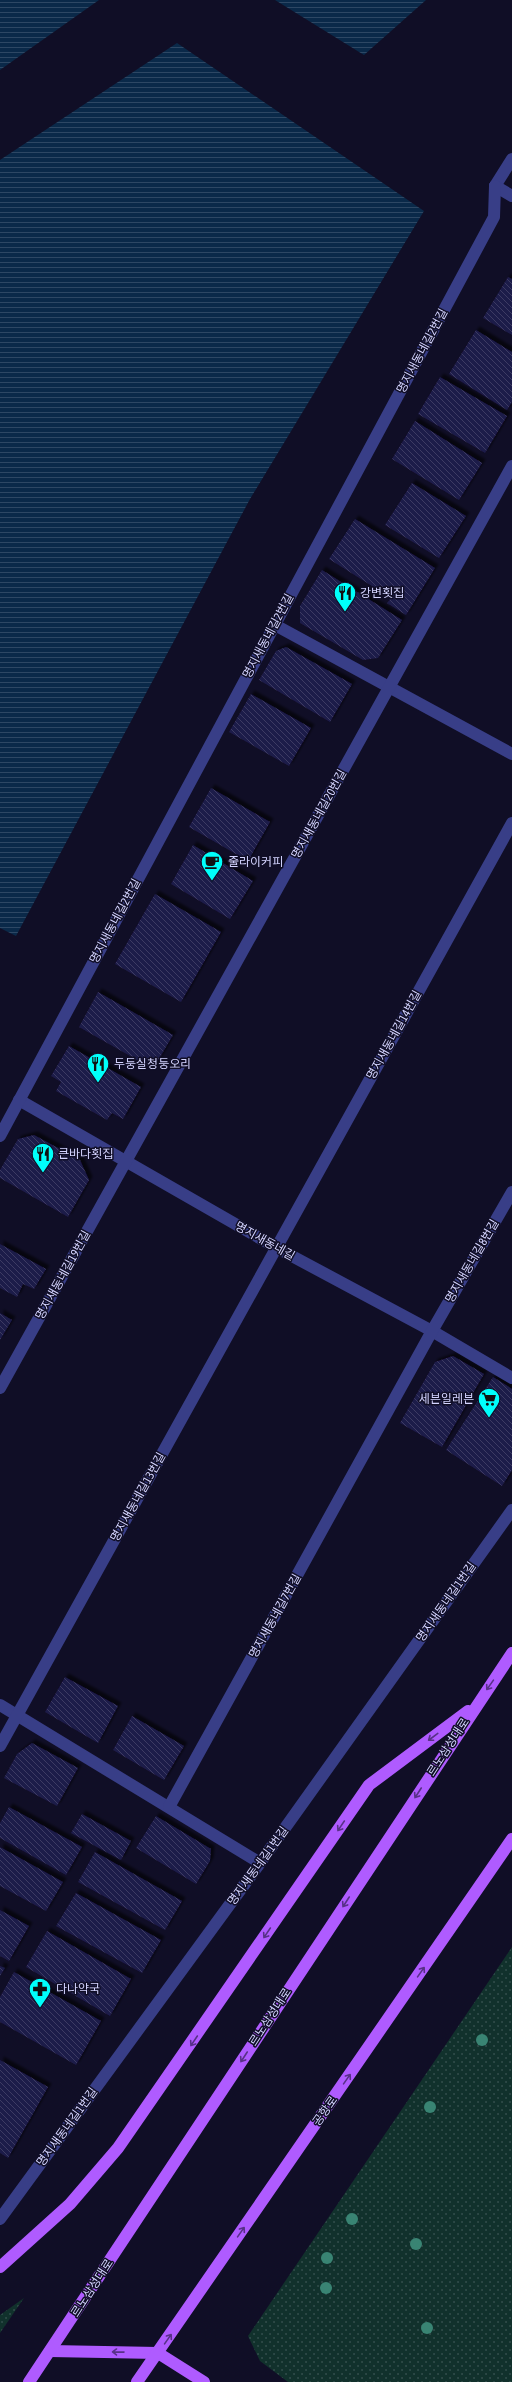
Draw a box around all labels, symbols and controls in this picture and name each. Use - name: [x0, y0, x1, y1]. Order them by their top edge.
- street label: 명지새동네길2번길: [394, 306, 450, 396]
- restaurant icon: 강변횟집: [332, 580, 358, 613]
- place label: 강변횟집: [360, 586, 404, 600]
- street label: 명지새동네길2번길: [240, 591, 296, 681]
- street label: 명지새동네길20번길: [289, 767, 349, 861]
- cafe icon: 줄라이커피: [199, 849, 225, 882]
- place label: 줄라이커피: [228, 855, 283, 869]
- street label: 명지새동네길2번길: [87, 876, 143, 966]
- street label: 명지새동네길14번길: [364, 988, 424, 1082]
- restaurant icon: 두둥실청둥오리: [85, 1051, 111, 1084]
- place label: 두둥실청둥오리: [114, 1057, 191, 1071]
- restaurant icon: 큰바다횟집: [30, 1141, 56, 1174]
- place label: 큰바다횟집: [58, 1147, 113, 1161]
- street label: 명지새동네길8번길: [442, 1217, 502, 1305]
- street label: 명지새동네길: [233, 1219, 297, 1263]
- street label: 명지새동네길19번길: [33, 1228, 93, 1322]
- supermarket icon: 세븐일레븐: [476, 1386, 502, 1419]
- place label: 세븐일레븐: [419, 1392, 474, 1406]
- street label: 명지새동네길13번길: [108, 1450, 168, 1544]
- street label: 명지새동네길1번길: [413, 1559, 479, 1645]
- street label: 명지새동네길7번길: [246, 1572, 304, 1660]
- one-way arrow: [486, 1679, 494, 1690]
- street label: 르노삼성대로: [424, 1715, 472, 1779]
- one-way arrow: [428, 1733, 439, 1741]
- one-way arrow: [414, 1788, 422, 1799]
- one-way arrow: [337, 1820, 345, 1831]
- street label: 명지새동네길1번길: [225, 1824, 291, 1908]
- one-way arrow: [342, 1896, 350, 1907]
- one-way arrow: [263, 1927, 271, 1938]
- one-way arrow: [417, 1967, 425, 1978]
- pharmacy icon: 다나약국: [27, 1976, 53, 2009]
- place label: 다나약국: [56, 1982, 100, 1996]
- street label: 르노삼성대로: [246, 1985, 294, 2049]
- one-way arrow: [190, 2035, 198, 2046]
- one-way arrow: [240, 2051, 248, 2062]
- one-way arrow: [343, 2074, 351, 2085]
- street label: 명지새동네길1번길: [34, 2085, 100, 2169]
- street label: 공항로: [310, 2093, 340, 2129]
- one-way arrow: [237, 2227, 245, 2238]
- street label: 르노삼성대로: [68, 2256, 116, 2320]
- one-way arrow: [164, 2334, 172, 2345]
- one-way arrow: [112, 2348, 125, 2356]

